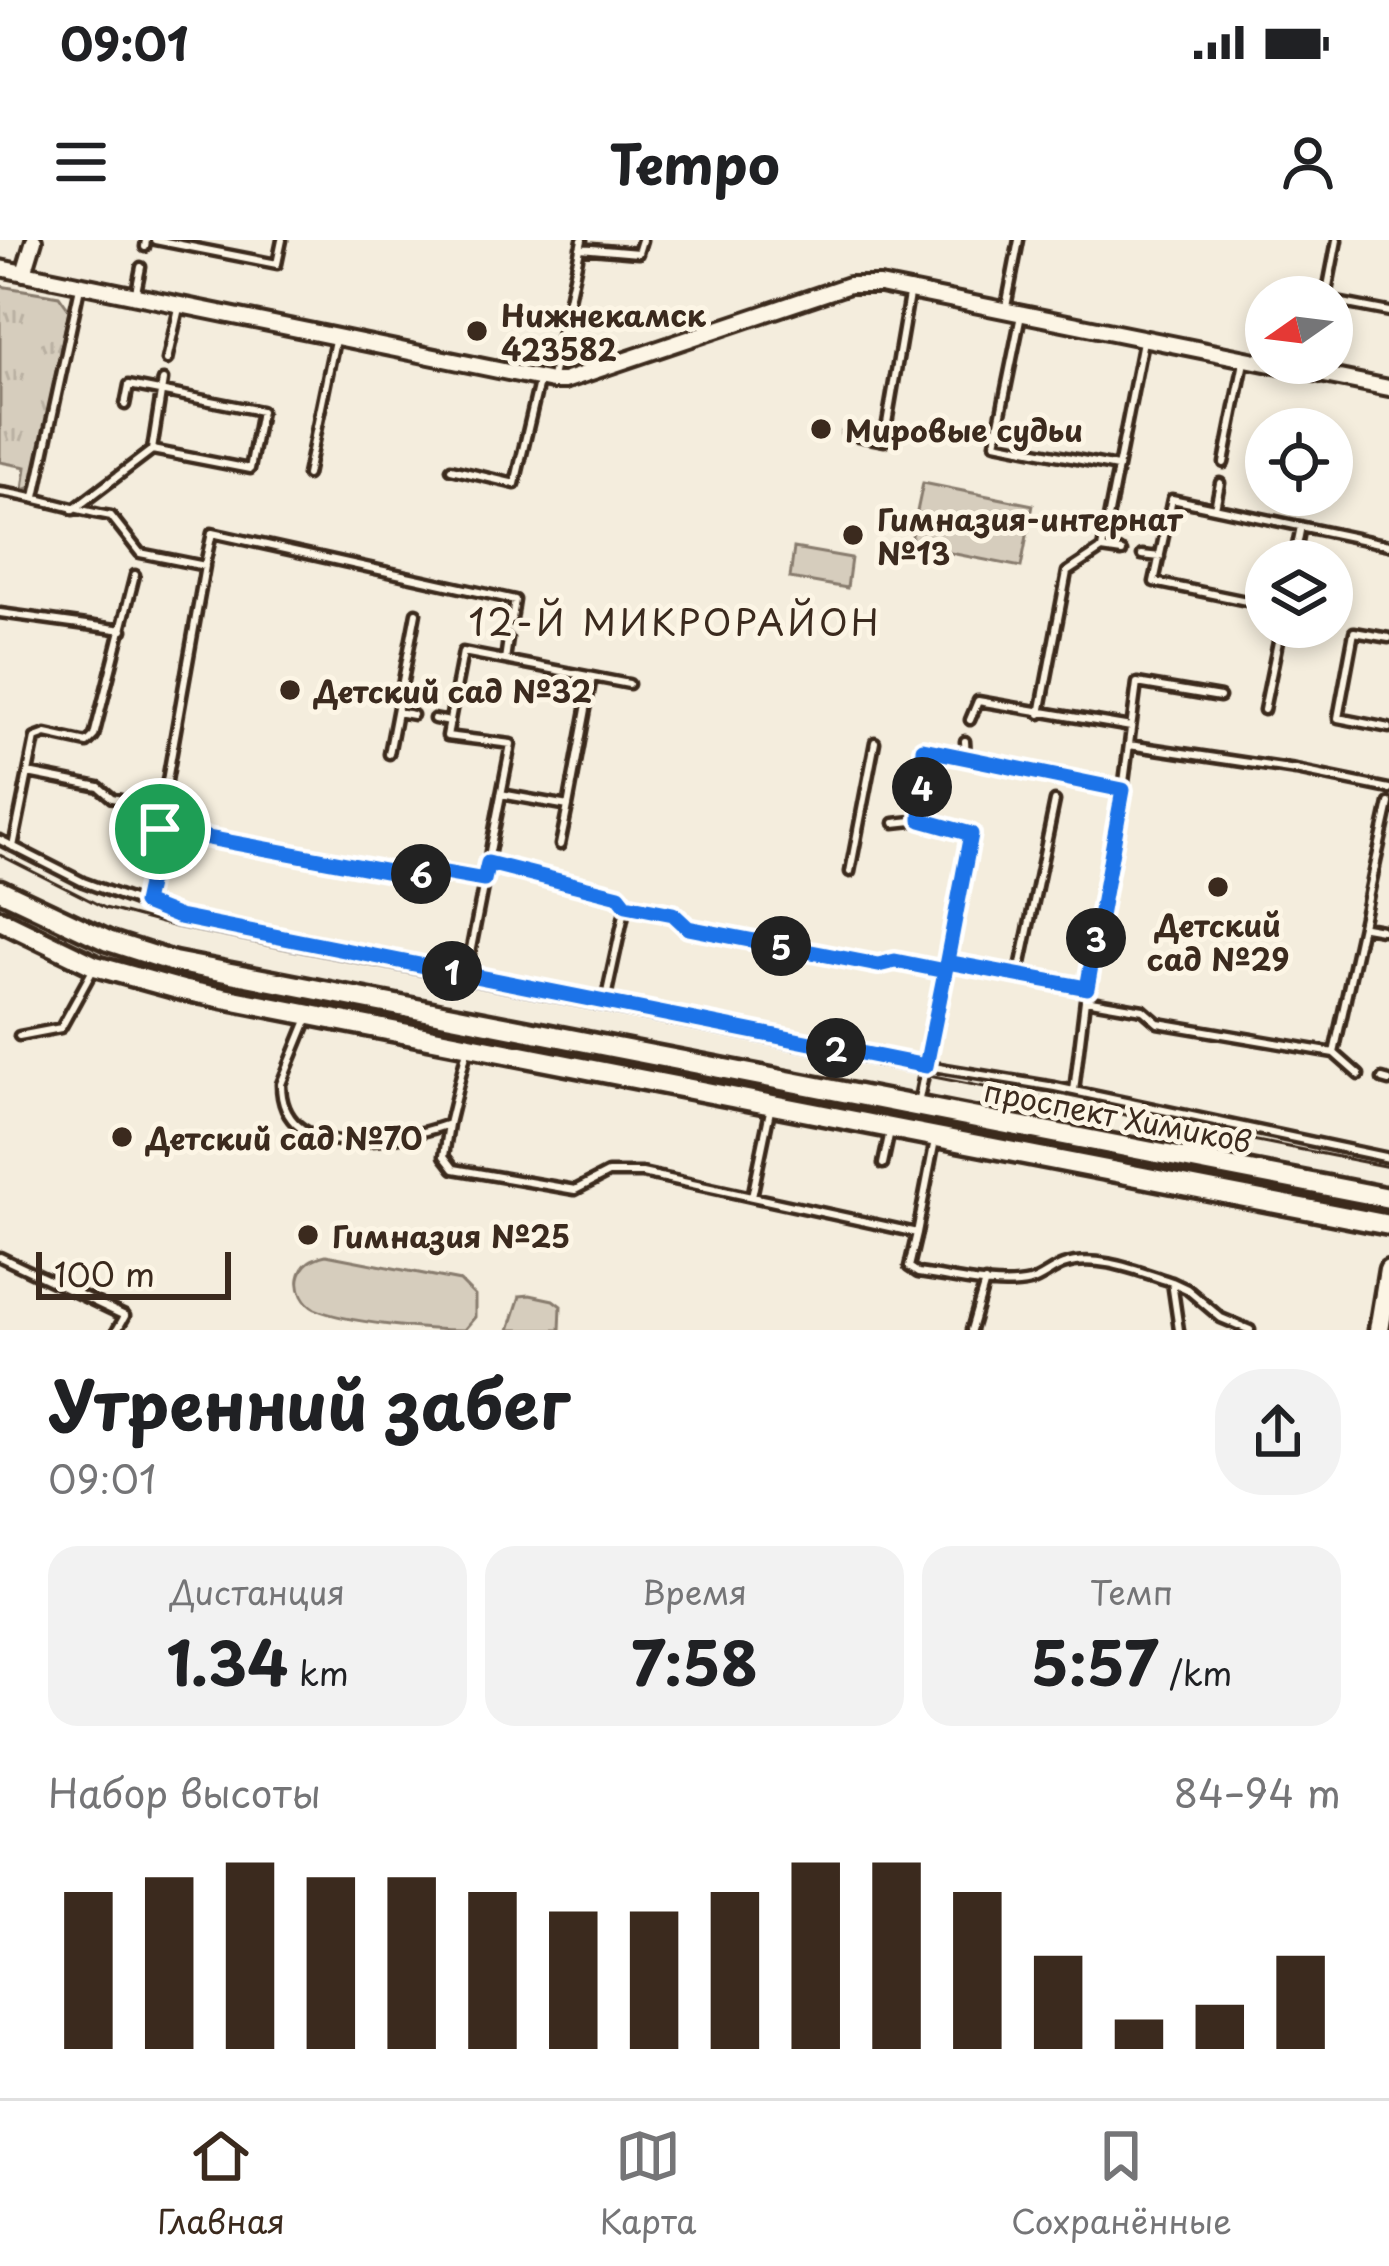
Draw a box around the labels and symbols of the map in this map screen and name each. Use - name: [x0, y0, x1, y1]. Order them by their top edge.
- north arrow: [1245, 276, 1353, 384]
- place label: Нижнекамск 423582: [501, 292, 707, 371]
- marker: Нижнекамск 423582: [464, 318, 490, 344]
- place label: Мировые судьи: [845, 407, 1083, 452]
- marker: Мировые судьи: [808, 416, 834, 442]
- place label: Гимназия-интернат №13: [877, 496, 1184, 575]
- marker: Гимназия-интернат №13: [840, 522, 866, 548]
- district label: 12-Й МИКРОРАЙОН: [468, 594, 882, 648]
- place label: Детский сад №32: [313, 668, 592, 713]
- marker: Детский сад №32: [277, 677, 303, 703]
- pin: 4: [892, 757, 952, 817]
- pin: [109, 778, 211, 880]
- pin: 6: [391, 844, 451, 904]
- marker: Детский сад №29: [1205, 874, 1231, 900]
- place label: Детский сад №29: [1147, 902, 1289, 981]
- pin: 3: [1066, 908, 1126, 968]
- pin: 5: [751, 916, 811, 976]
- pin: 1: [422, 941, 482, 1001]
- pin: 2: [806, 1018, 866, 1078]
- street label: проспект Химиков: [980, 1067, 1256, 1163]
- place label: Детский сад №70: [145, 1115, 423, 1160]
- marker: Детский сад №70: [109, 1124, 135, 1150]
- place label: Гимназия №25: [332, 1213, 570, 1258]
- marker: Гимназия №25: [295, 1222, 321, 1248]
- scale bar: [36, 1246, 231, 1299]

